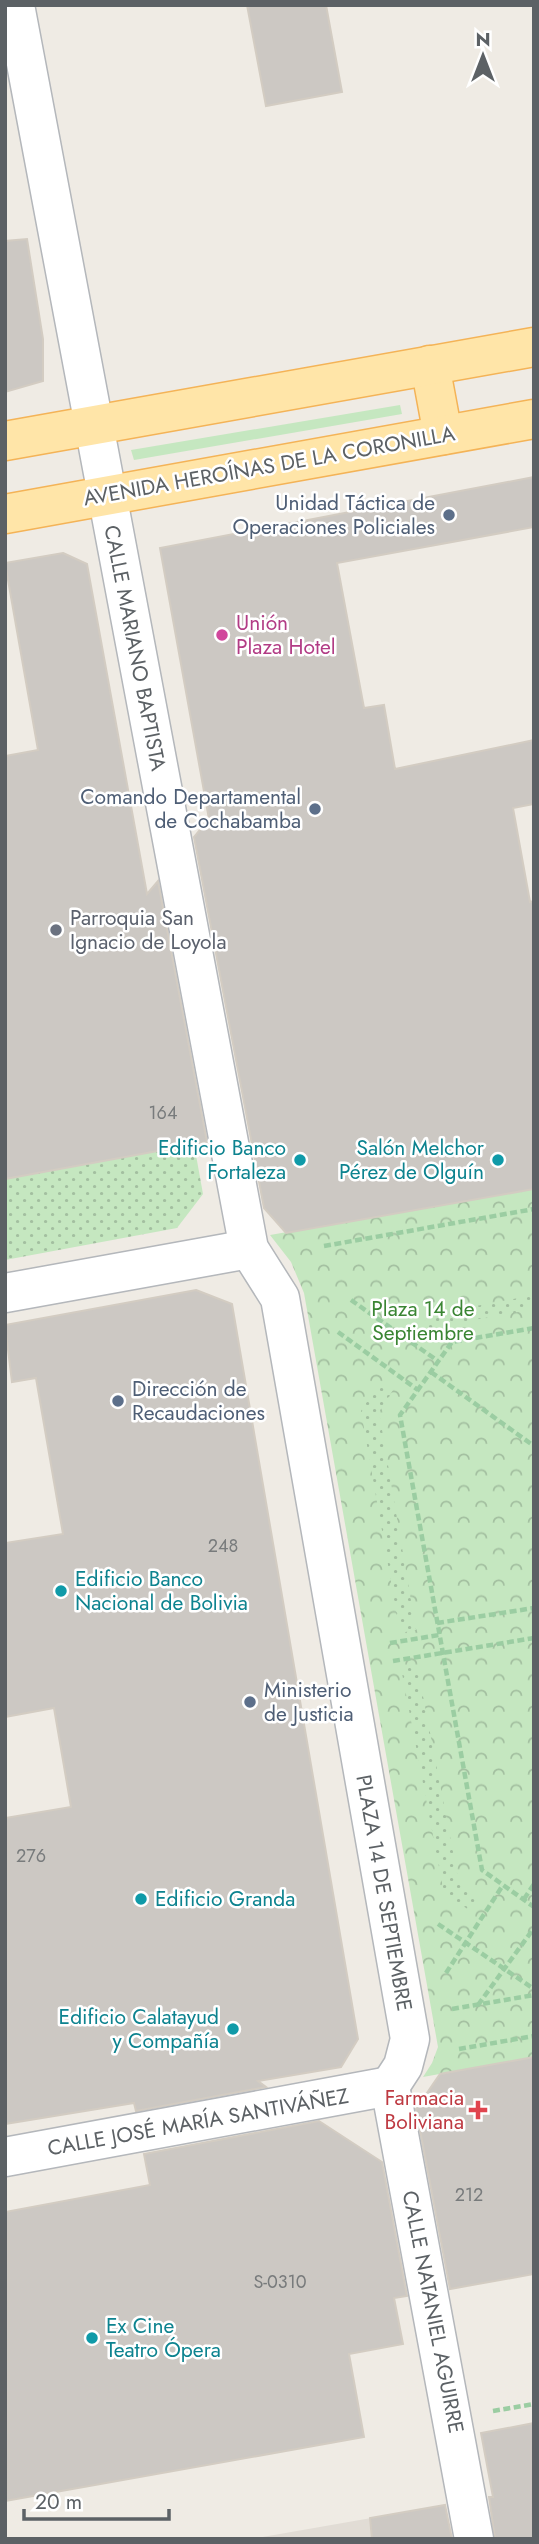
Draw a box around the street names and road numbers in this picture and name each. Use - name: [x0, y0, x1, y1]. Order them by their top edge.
- street label: AVENIDA HEROÍNAS DE LA CORONILLA: [81, 418, 457, 513]
- street label: CALLE MARIANO BAPTISTA: [96, 523, 174, 773]
- street label: PLAZA 14 DE SEPTIEMBRE: [348, 1772, 420, 2014]
- street label: CALLE JOSÉ MARÍA SANTIVÁÑEZ: [45, 2081, 351, 2163]
- street label: CALLE NATANIEL AGUIRRE: [395, 2188, 471, 2436]

